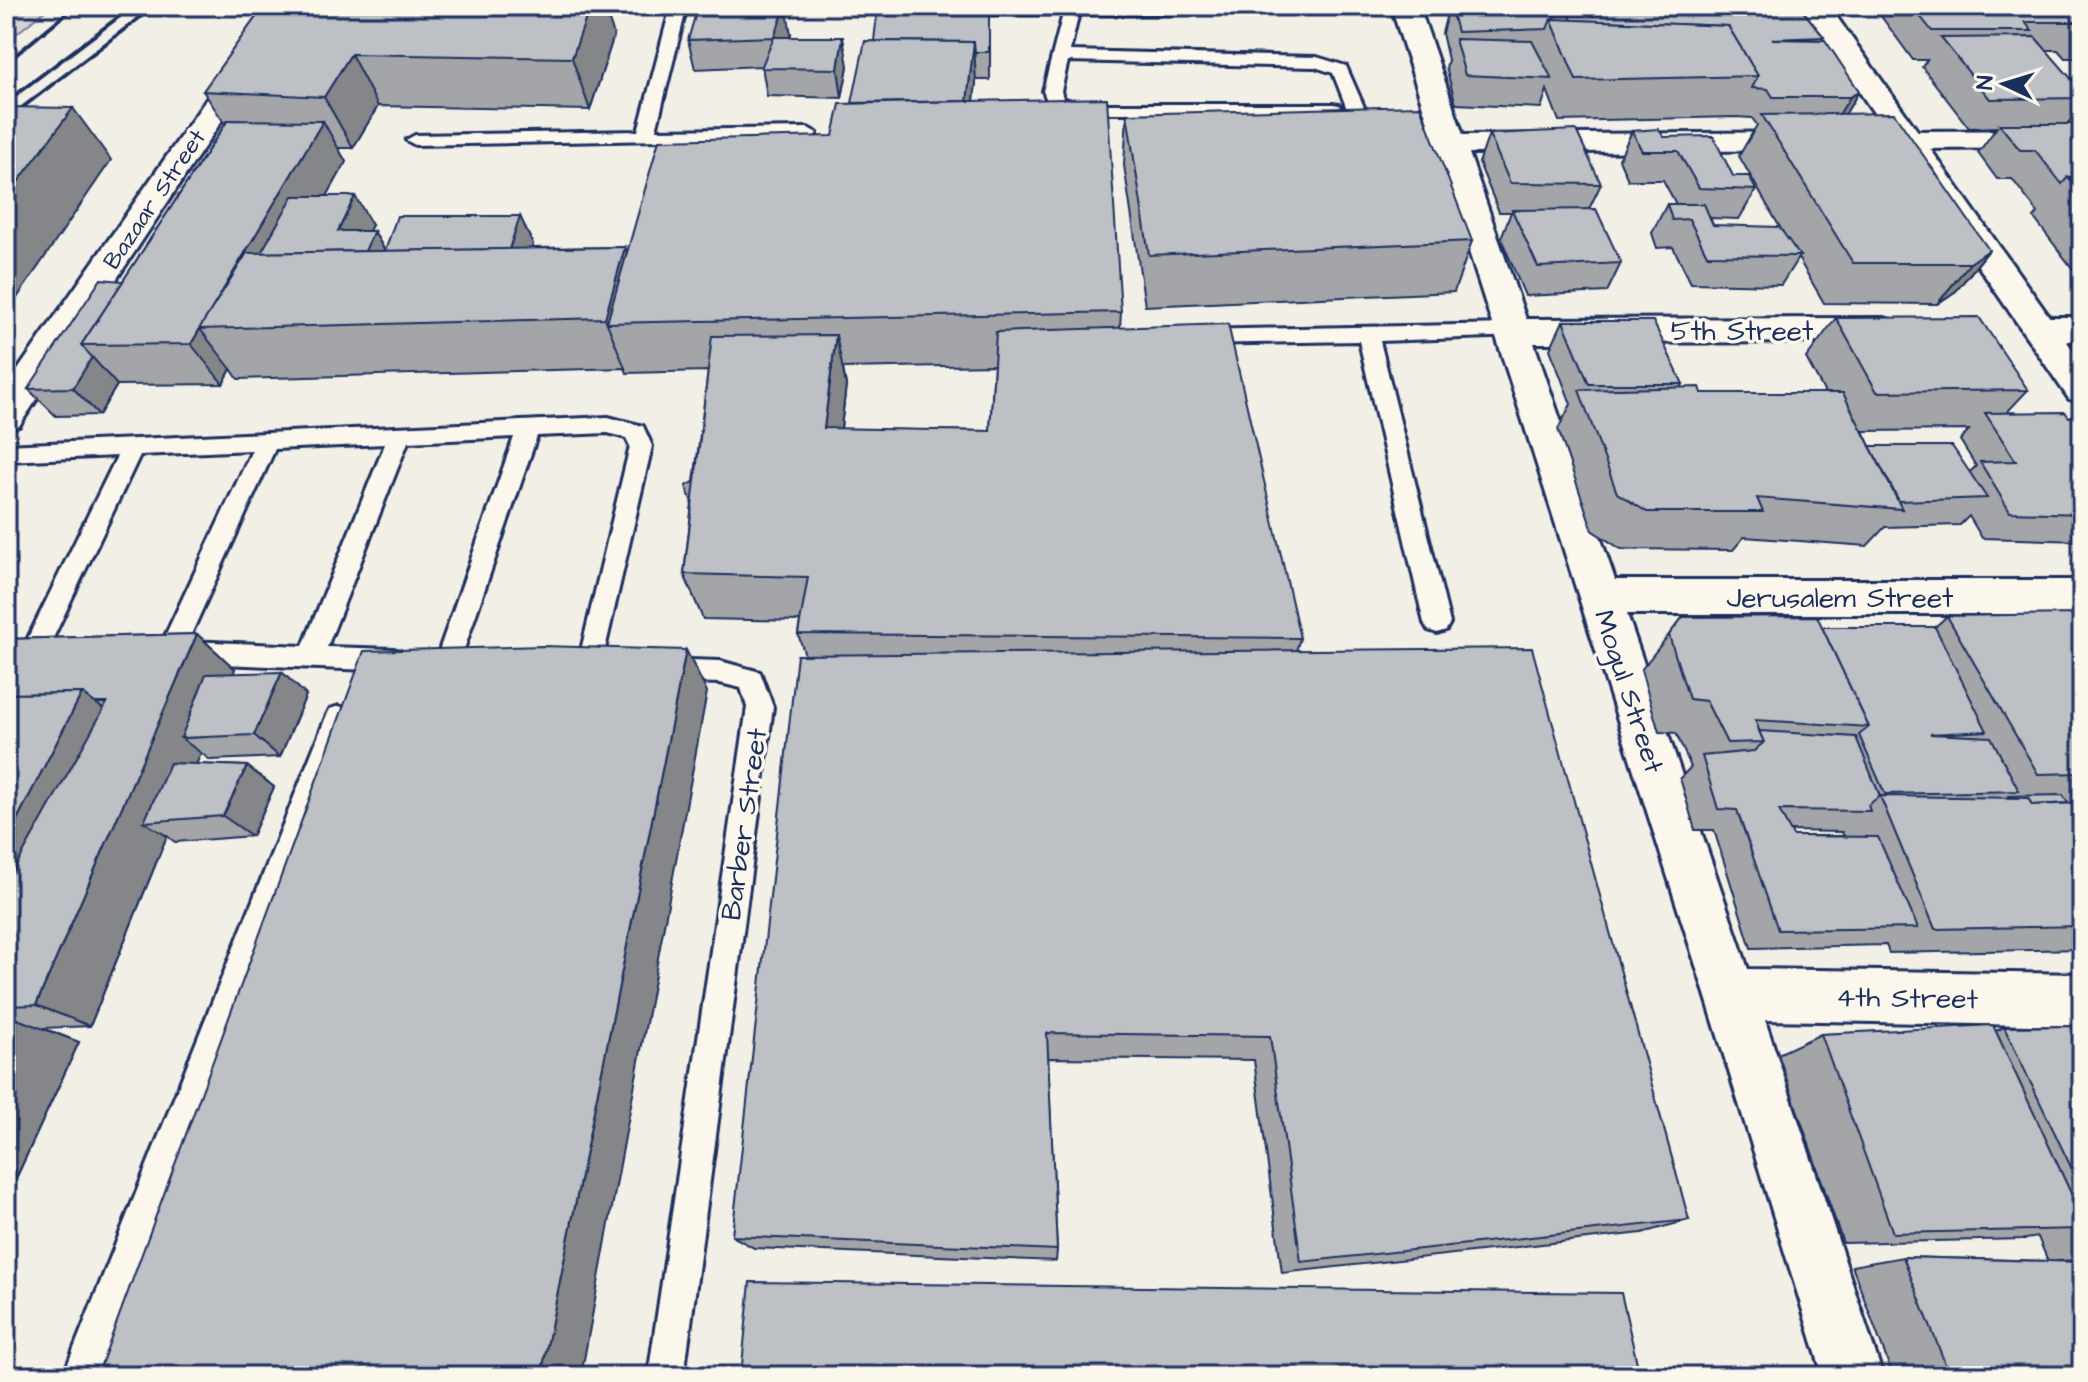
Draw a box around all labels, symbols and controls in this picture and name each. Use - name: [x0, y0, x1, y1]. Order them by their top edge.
- north arrow: [1964, 44, 2044, 124]
- text: N: [1970, 75, 2002, 91]
- street label: Bazaar Street: [95, 122, 215, 276]
- street label: 5th Street: [1671, 312, 1814, 351]
- street label: Jerusalem Street: [1727, 579, 1954, 618]
- street label: Mogul Street: [1583, 605, 1674, 779]
- street label: Barber Street: [712, 725, 777, 923]
- street label: 4th Street: [1836, 978, 1979, 1019]

